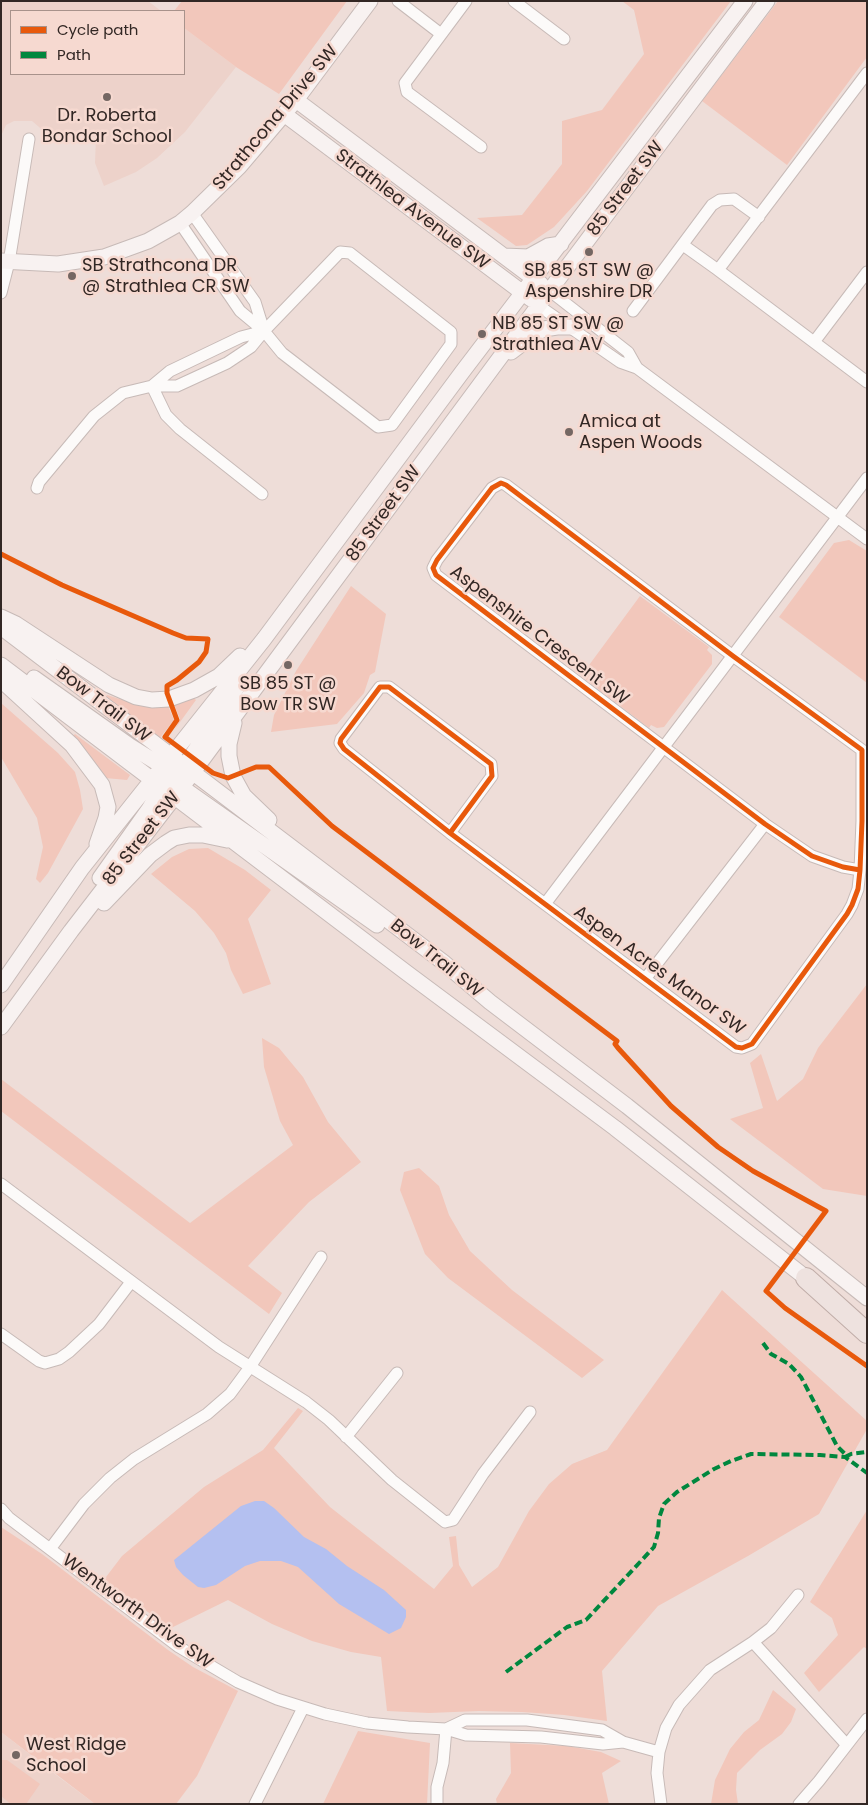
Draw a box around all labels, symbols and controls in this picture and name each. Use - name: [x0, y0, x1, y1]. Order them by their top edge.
- legend: [10, 10, 185, 75]
- text: Cycle path: [57, 19, 138, 40]
- street label: Strathcona Drive SW: [209, 41, 343, 195]
- text: Path: [57, 44, 91, 65]
- marker: Dr. Roberta Bondar School: [101, 91, 113, 103]
- place label: Dr. Roberta Bondar School: [42, 105, 172, 148]
- street label: 85 Street SW: [583, 137, 669, 241]
- street label: Strathlea Avenue SW: [331, 145, 493, 275]
- marker: SB 85 ST SW @ Aspenshire DR: [583, 246, 595, 258]
- place label: SB Strathcona DR @ Strathlea CR SW: [82, 255, 249, 298]
- place label: SB 85 ST SW @ Aspenshire DR: [524, 260, 654, 302]
- marker: SB Strathcona DR @ Strathlea CR SW: [66, 270, 78, 282]
- place label: NB 85 ST SW @ Strathlea AV: [492, 313, 624, 356]
- marker: NB 85 ST SW @ Strathlea AV: [476, 328, 488, 340]
- place label: Amica at Aspen Woods: [579, 411, 702, 454]
- marker: Amica at Aspen Woods: [563, 426, 575, 438]
- street label: 85 Street SW: [342, 462, 426, 566]
- street label: Aspenshire Crescent SW: [445, 562, 633, 710]
- marker: SB 85 ST @ Bow TR SW: [282, 659, 294, 671]
- street label: Bow Trail SW: [52, 663, 154, 747]
- place label: SB 85 ST @ Bow TR SW: [239, 673, 337, 716]
- street label: 85 Street SW: [99, 788, 185, 890]
- street label: Aspen Acres Manor SW: [569, 902, 749, 1040]
- street label: Bow Trail SW: [385, 915, 487, 1003]
- street label: Wentworth Drive SW: [58, 1550, 216, 1674]
- place label: West Ridge School: [26, 1734, 126, 1776]
- marker: West Ridge School: [10, 1749, 22, 1761]

